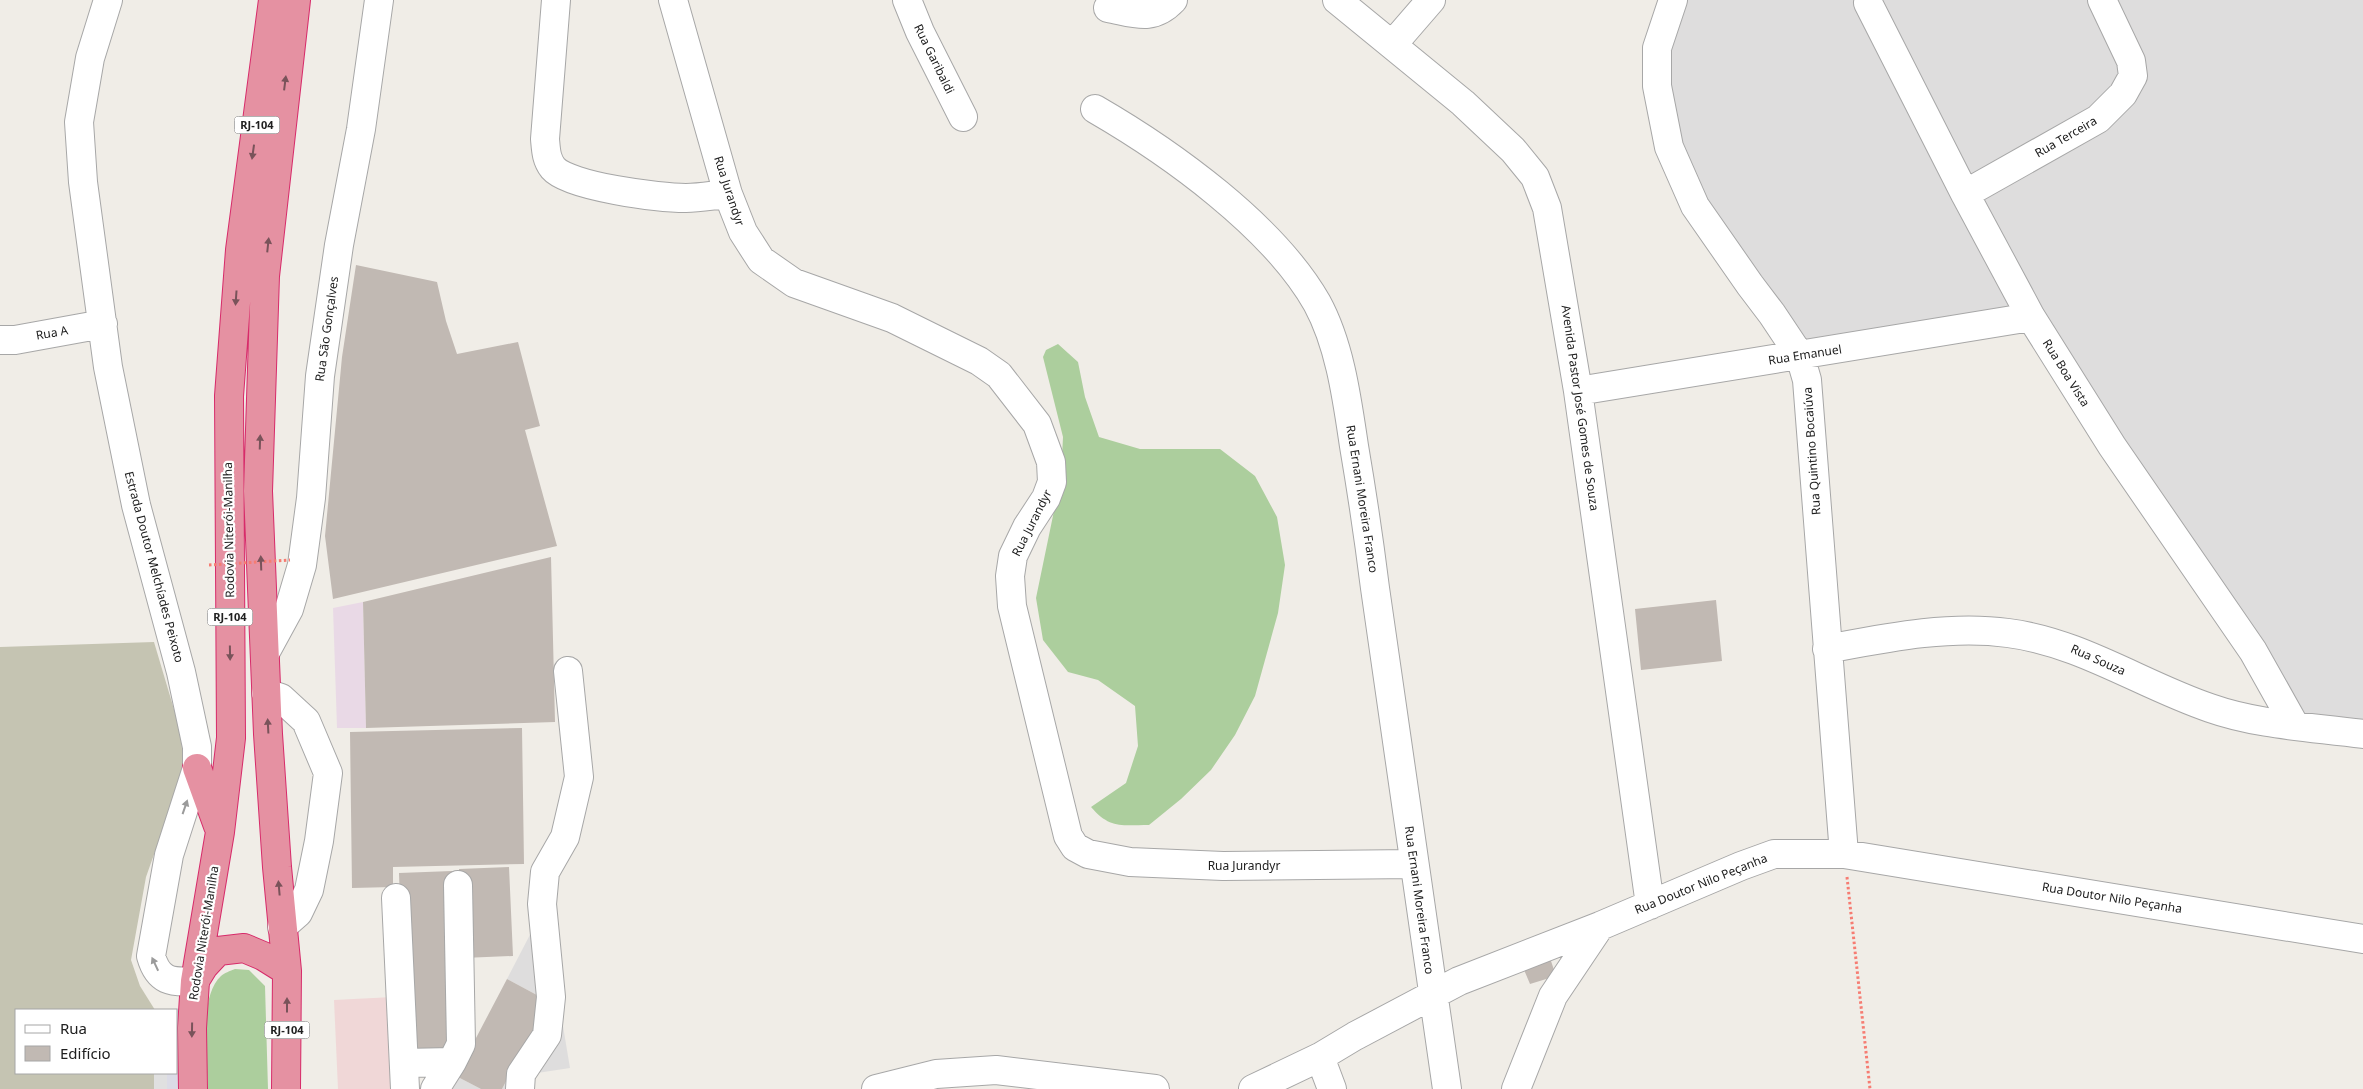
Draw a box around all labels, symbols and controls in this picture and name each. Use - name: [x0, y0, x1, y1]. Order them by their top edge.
- street label: Rua Garibaldi: [910, 21, 959, 97]
- one-way arrow: [281, 75, 289, 91]
- street label: Rua Terceira: [2032, 112, 2100, 161]
- road number: RJ-104: [234, 116, 280, 134]
- one-way arrow: [249, 145, 257, 161]
- street label: Rua Jurandyr: [710, 154, 749, 228]
- one-way arrow: [265, 237, 273, 253]
- street label: Rua São Gonçalves: [311, 275, 342, 383]
- one-way arrow: [232, 291, 240, 307]
- street label: Avenida Pastor José Gomes de Souza: [1558, 304, 1603, 512]
- street label: Rua A: [34, 321, 70, 344]
- street label: Rua Boa Vista: [2039, 336, 2094, 410]
- street label: Rua Emanuel: [1767, 340, 1843, 369]
- street label: Rua Quintino Bocaiúva: [1799, 387, 1824, 516]
- street label: Rua Ernani Moreira Franco: [1342, 424, 1383, 574]
- one-way arrow: [256, 434, 264, 450]
- street label: Rodovia Niterói-Manilha: [219, 462, 238, 598]
- street label: Estrada Doutor Melchíades Peixoto: [121, 469, 188, 664]
- street label: Rua Jurandyr: [1007, 486, 1056, 559]
- one-way arrow: [257, 555, 265, 571]
- road number: RJ-104: [208, 608, 252, 626]
- street label: Rua Souza: [2068, 640, 2128, 679]
- one-way arrow: [226, 645, 234, 661]
- one-way arrow: [264, 717, 272, 733]
- one-way arrow: [181, 799, 189, 814]
- street label: Rua Ernani Moreira Franco: [1401, 825, 1438, 975]
- street label: Rua Doutor Nilo Peçanha: [1632, 849, 1770, 918]
- street label: Rua Jurandyr: [1208, 857, 1280, 874]
- street label: Rodovia Niterói-Manilha: [184, 865, 223, 1001]
- street label: Rua Doutor Nilo Peçanha: [2041, 878, 2183, 917]
- one-way arrow: [274, 879, 282, 895]
- one-way arrow: [150, 957, 159, 972]
- one-way arrow: [283, 997, 291, 1013]
- legend: [15, 1009, 178, 1074]
- text: Rua: [60, 1018, 87, 1038]
- one-way arrow: [188, 1022, 196, 1038]
- road number: RJ-104: [264, 1022, 310, 1038]
- text: Edifício: [60, 1043, 111, 1063]

